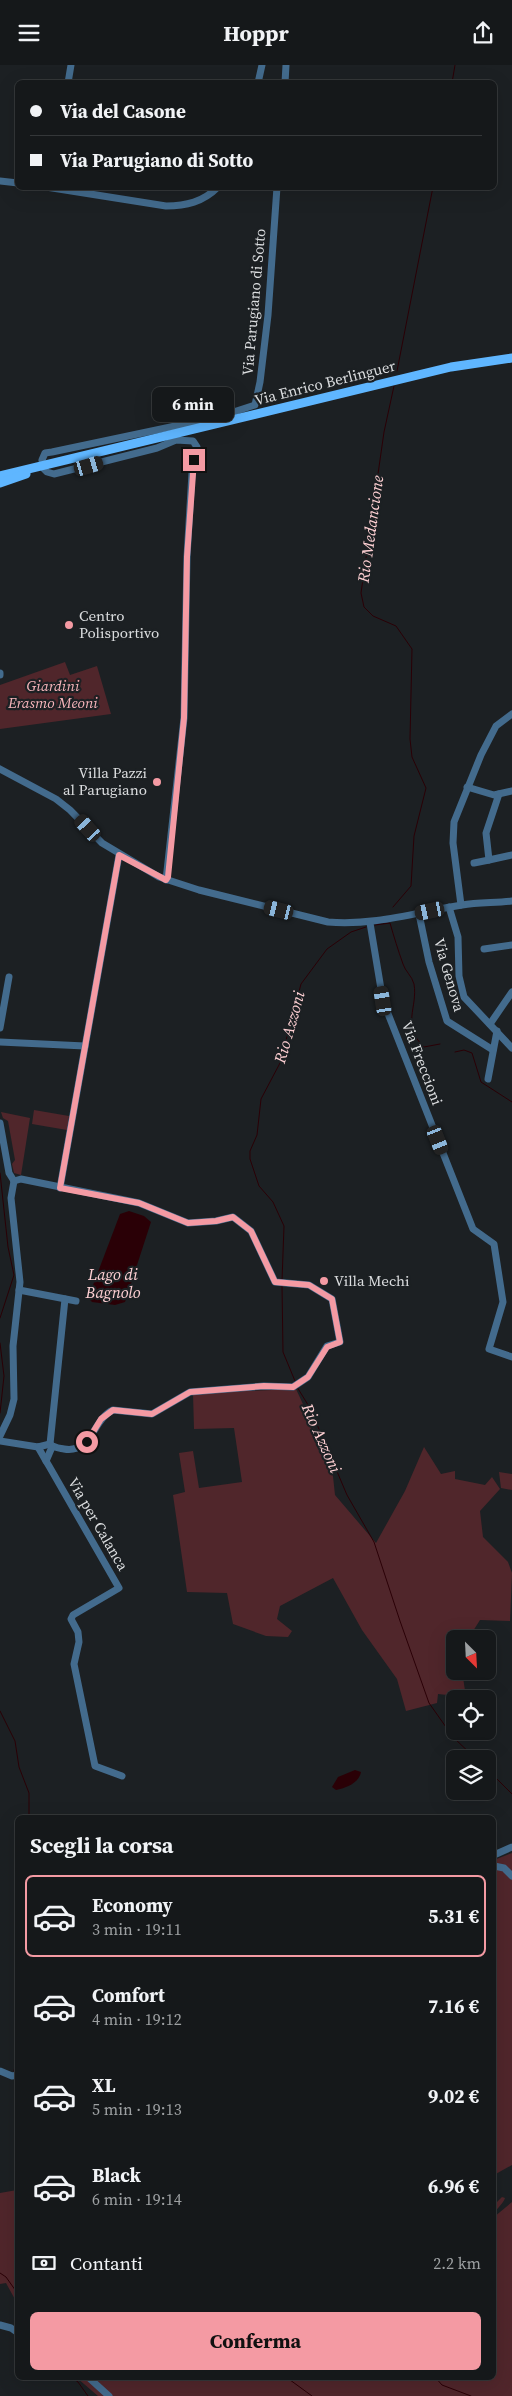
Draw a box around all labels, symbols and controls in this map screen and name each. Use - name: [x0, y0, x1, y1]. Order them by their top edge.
- text: Hoppr: [223, 18, 289, 48]
- icon: menu: [15, 19, 43, 47]
- icon: share: [469, 19, 497, 47]
- text: Via del Casone: [60, 98, 186, 124]
- text: Via Parugiano di Sotto: [60, 147, 253, 173]
- street label: Via Parugiano di Sotto: [237, 228, 270, 376]
- street label: Via Enrico Berlinguer: [252, 355, 398, 410]
- callout: 6 min: [153, 387, 235, 423]
- text: 6 min: [172, 393, 214, 415]
- route end: [183, 449, 205, 471]
- car: [72, 455, 105, 477]
- water label: Rio Medancione: [351, 474, 388, 585]
- place label: Centro Polisportivo: [79, 605, 159, 643]
- marker: Centro Polisportivo: [63, 619, 75, 631]
- park label: Giardini Erasmo Meoni: [7, 675, 98, 713]
- place label: Villa Pazzi al Parugiano: [63, 762, 147, 800]
- marker: Villa Pazzi al Parugiano: [151, 776, 163, 788]
- car: [72, 812, 103, 844]
- car: [262, 899, 295, 921]
- car: [413, 901, 446, 921]
- street label: Via Genova: [429, 936, 470, 1014]
- car: [373, 985, 392, 1017]
- water label: Rio Azzoni: [268, 988, 310, 1067]
- street label: Via Freccioni: [397, 1018, 448, 1108]
- car: [425, 1123, 450, 1157]
- water label: Lago di Bagnolo: [85, 1263, 141, 1303]
- place label: Villa Mechi: [334, 1270, 410, 1291]
- marker: Villa Mechi: [318, 1275, 330, 1287]
- water label: Rio Azzoni: [297, 1399, 347, 1476]
- route start: [76, 1431, 98, 1453]
- street label: Via per Calanca: [63, 1473, 134, 1575]
- north arrow: [446, 1630, 496, 1680]
- map controls: [446, 1630, 496, 1800]
- button: locate: [446, 1690, 496, 1740]
- button: layers: [446, 1750, 496, 1800]
- text: Scegli la corsa: [30, 1830, 174, 1860]
- text: Economy: [92, 1892, 173, 1918]
- icon: car: [32, 1894, 77, 1939]
- text: 5.31 €: [428, 1903, 479, 1929]
- text: 3 min · 19:11: [92, 1918, 182, 1940]
- text: Comfort: [92, 1982, 165, 2008]
- icon: car: [32, 1984, 77, 2029]
- text: 7.16 €: [428, 1993, 479, 2019]
- text: 4 min · 19:12: [92, 2008, 182, 2030]
- text: XL: [92, 2072, 115, 2098]
- icon: car: [32, 2074, 77, 2119]
- text: 9.02 €: [428, 2083, 479, 2109]
- text: 5 min · 19:13: [92, 2098, 182, 2120]
- text: Black: [92, 2162, 141, 2188]
- icon: car: [32, 2164, 77, 2209]
- text: 6.96 €: [428, 2173, 479, 2199]
- text: 6 min · 19:14: [92, 2188, 182, 2210]
- icon: cash: [30, 2249, 58, 2277]
- text: Contanti: [70, 2250, 143, 2276]
- text: 2.2 km: [433, 2252, 481, 2274]
- button: Conferma: [30, 2312, 481, 2370]

